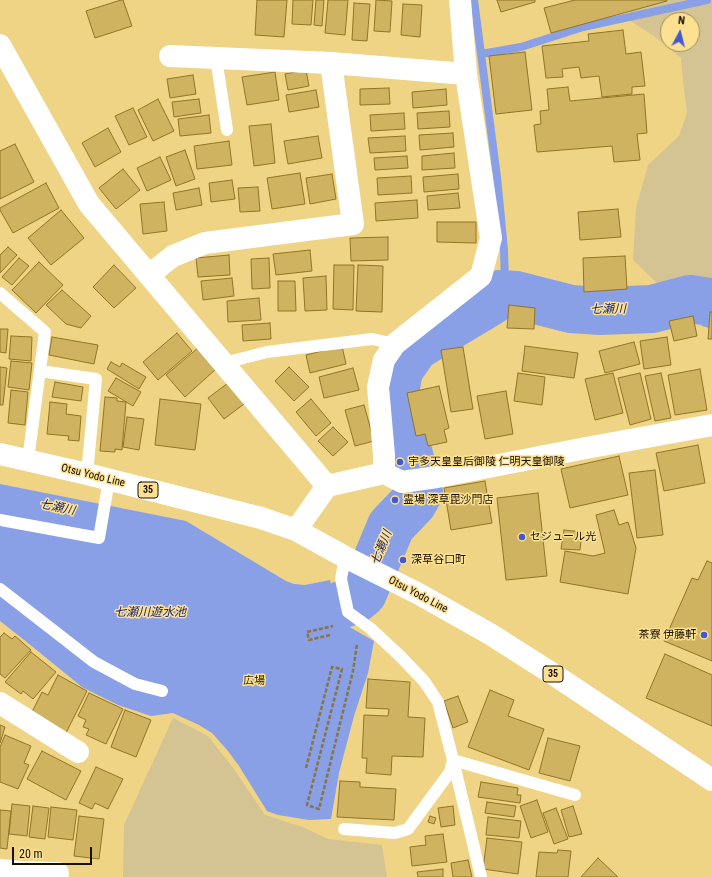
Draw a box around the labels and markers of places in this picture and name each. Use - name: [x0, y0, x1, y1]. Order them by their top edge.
- place label: 宇多天皇皇后御陵 仁明天皇御陵: [408, 455, 565, 469]
- marker: 宇多天皇皇后御陵 仁明天皇御陵: [395, 457, 405, 467]
- place label: 霊場 深草毘沙門店: [403, 493, 494, 507]
- marker: 霊場 深草毘沙門店: [390, 495, 400, 505]
- place label: セジュール光: [530, 530, 596, 544]
- marker: セジュール光: [517, 532, 527, 542]
- place label: 深草谷口町: [411, 553, 466, 567]
- marker: 深草谷口町: [398, 555, 408, 565]
- place label: 茶寮 伊藤軒: [638, 628, 696, 642]
- marker: 茶寮 伊藤軒: [699, 630, 709, 640]

